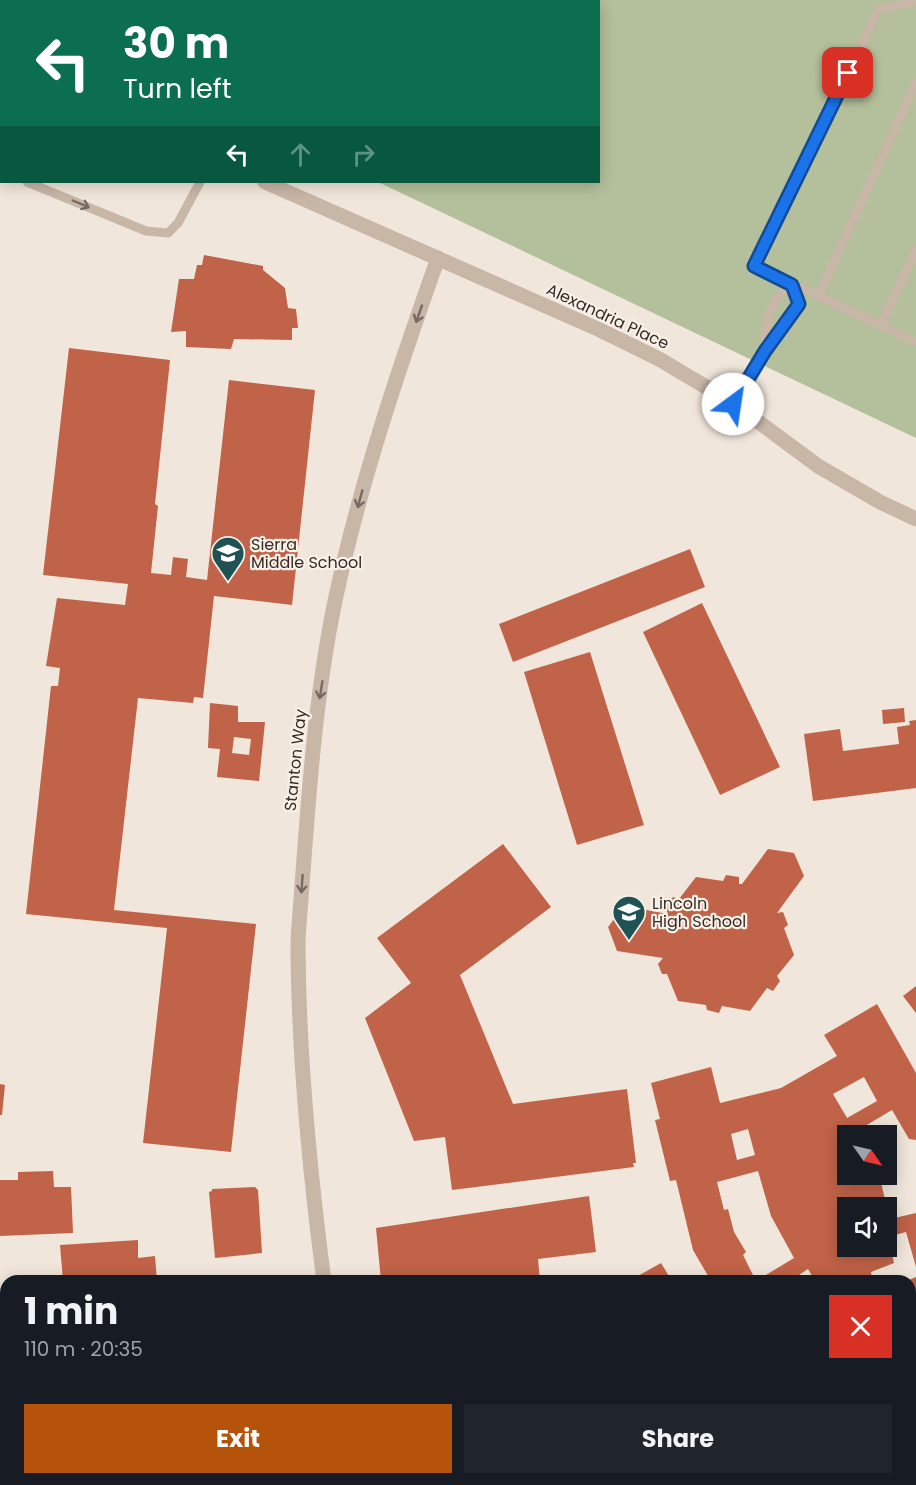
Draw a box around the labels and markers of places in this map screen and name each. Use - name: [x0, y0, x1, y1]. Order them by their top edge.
- pin: [822, 47, 873, 98]
- place label: Sierra Middle School: [251, 533, 362, 574]
- school or university icon: Sierra Middle School: [210, 535, 246, 582]
- place label: Lincoln High School: [652, 892, 746, 933]
- school or university icon: Lincoln High School: [611, 894, 647, 941]

